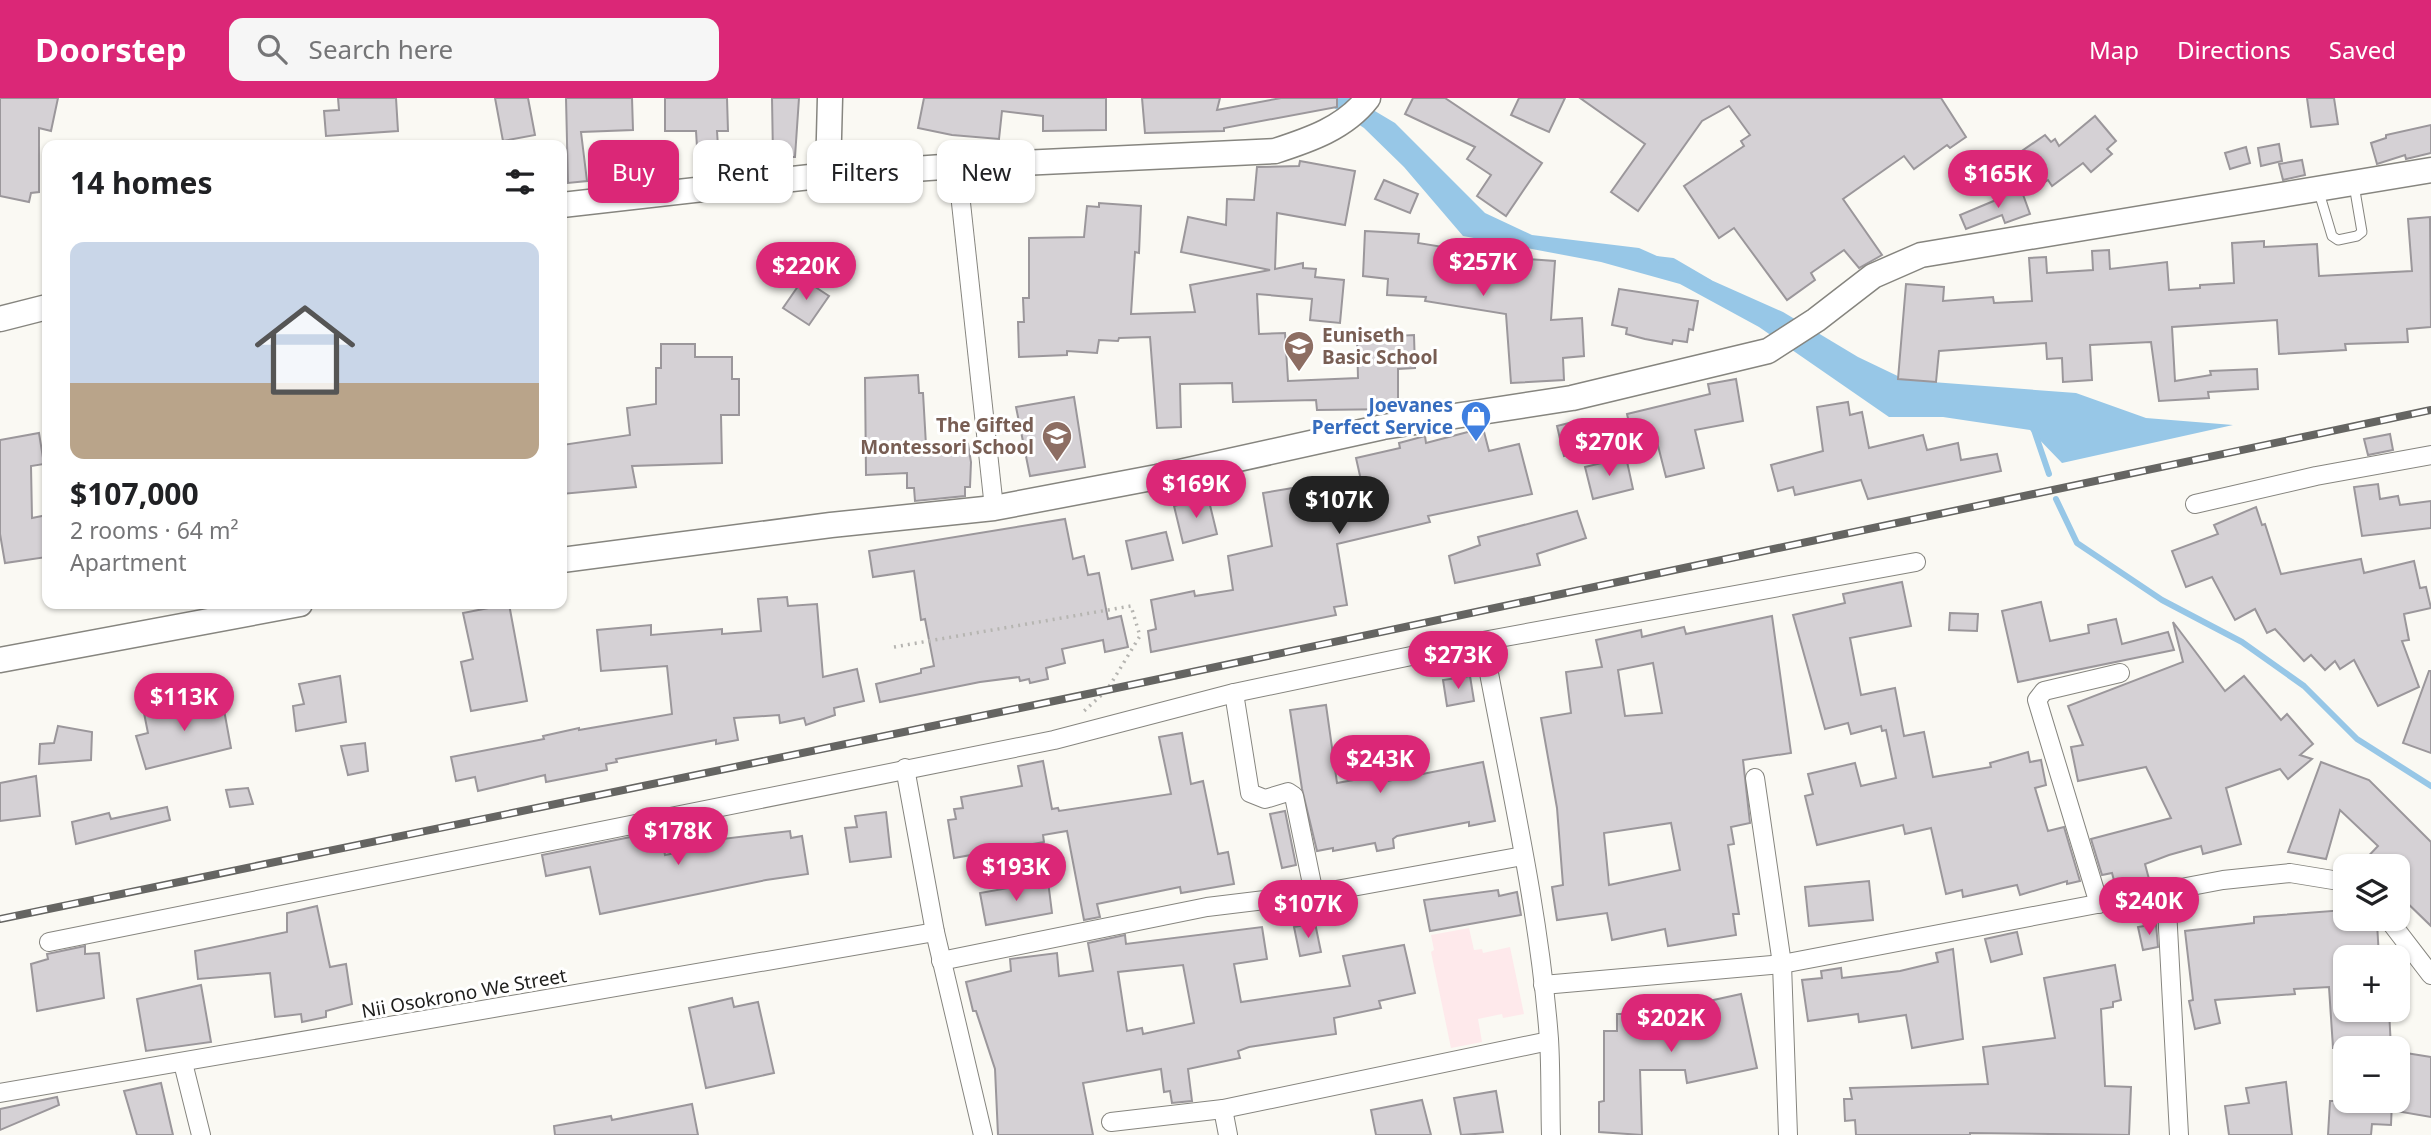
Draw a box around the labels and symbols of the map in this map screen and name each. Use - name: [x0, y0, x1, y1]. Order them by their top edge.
- pin: $165K: [1949, 150, 2047, 210]
- pin: $257K: [1434, 238, 1532, 298]
- pin: $220K: [757, 242, 855, 302]
- place label: Euniseth Basic School: [1322, 322, 1438, 370]
- school or university icon: Euniseth Basic School: [1282, 329, 1316, 373]
- place label: Joevanes Perfect Service: [1312, 392, 1453, 440]
- shop icon: Joevanes Perfect Service: [1459, 399, 1493, 443]
- place label: The Gifted Montessori School: [860, 412, 1034, 460]
- pin: $270K: [1560, 418, 1658, 478]
- school or university icon: The Gifted Montessori School: [1040, 419, 1074, 463]
- pin: $169K: [1147, 460, 1245, 520]
- pin: $107K: [1290, 476, 1388, 536]
- pin: $273K: [1409, 632, 1507, 691]
- pin: $113K: [135, 674, 233, 733]
- pin: $243K: [1331, 736, 1429, 795]
- pin: $178K: [629, 808, 727, 867]
- pin: $193K: [967, 844, 1065, 903]
- pin: $240K: [2100, 878, 2198, 937]
- pin: $107K: [1259, 880, 1357, 940]
- street label: Nii Osokrono We Street: [359, 962, 569, 1024]
- pin: $202K: [1622, 995, 1720, 1054]

